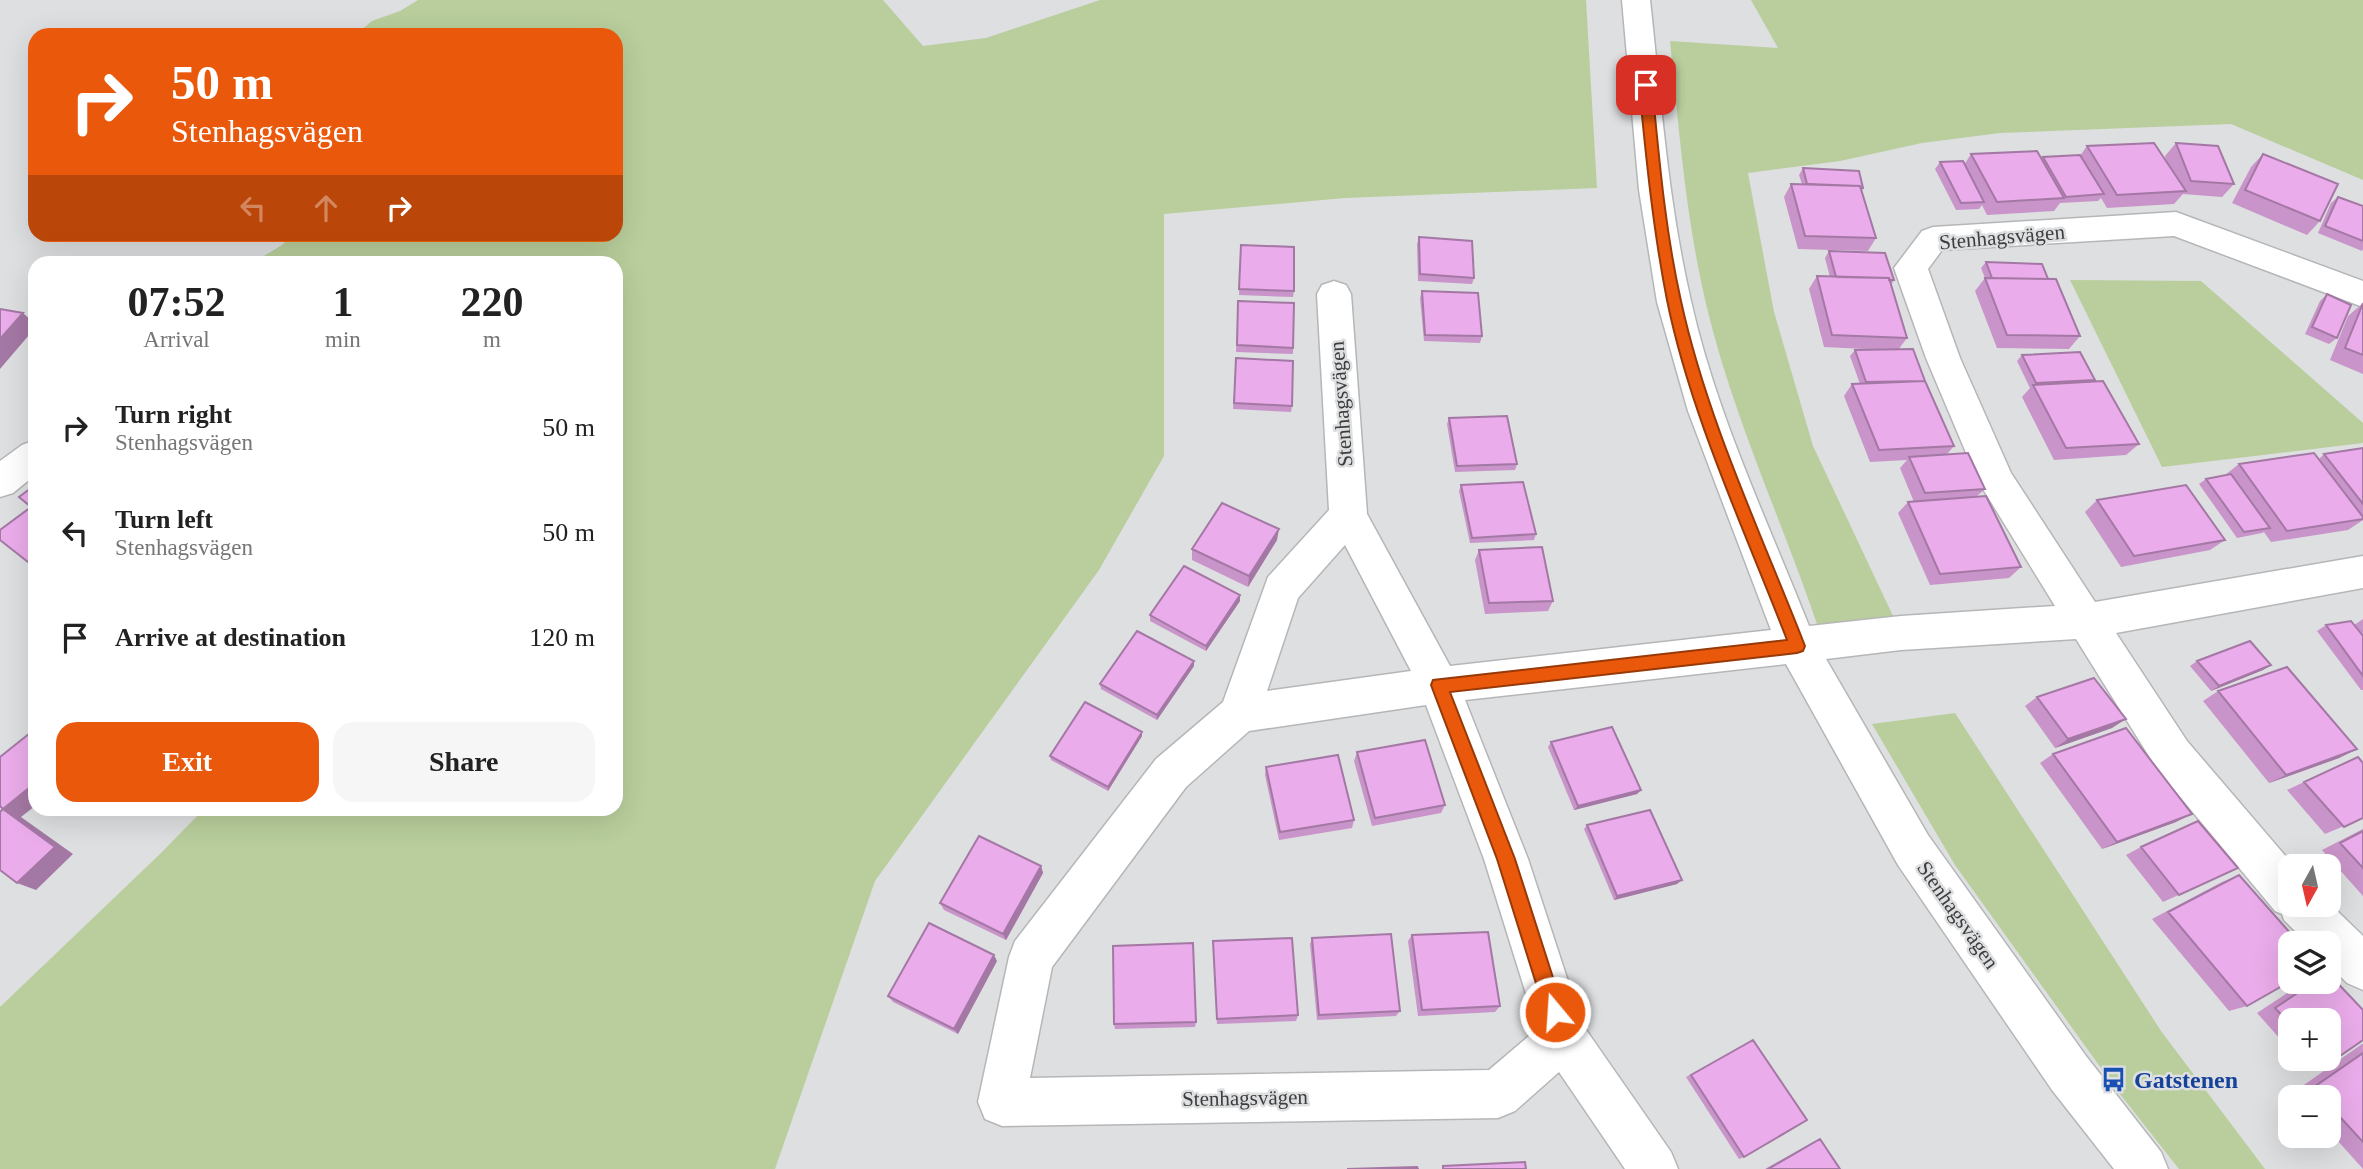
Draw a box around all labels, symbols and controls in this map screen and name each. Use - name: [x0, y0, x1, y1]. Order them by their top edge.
- text: 50 m: [171, 55, 273, 110]
- pin: [1616, 55, 1676, 115]
- icon: right: [56, 56, 147, 147]
- icon: arrive: [1627, 66, 1665, 104]
- text: Stenhagsvägen: [171, 113, 363, 149]
- icon: left: [234, 189, 272, 227]
- icon: ahead: [307, 189, 345, 227]
- icon: right: [380, 189, 418, 227]
- street label: Stenhagsvägen: [1938, 220, 2066, 254]
- text: 07:52: [128, 279, 226, 325]
- text: 1: [332, 279, 353, 325]
- text: 220: [460, 279, 523, 325]
- text: Arrival: [143, 327, 210, 352]
- text: min: [325, 327, 361, 352]
- text: m: [483, 327, 501, 352]
- street label: Stenhagsvägen: [1325, 340, 1357, 468]
- text: Turn right: [115, 400, 232, 429]
- icon: right: [56, 409, 94, 447]
- text: 50 m: [542, 413, 595, 442]
- text: Stenhagsvägen: [115, 430, 253, 455]
- text: Turn left: [115, 505, 213, 534]
- icon: left: [56, 514, 94, 552]
- text: 50 m: [542, 518, 595, 547]
- text: Stenhagsvägen: [115, 535, 253, 560]
- icon: arrive: [56, 619, 94, 657]
- text: Arrive at destination: [115, 623, 346, 652]
- text: 120 m: [529, 623, 595, 652]
- button: Exit: [56, 722, 319, 802]
- button: Share: [333, 722, 595, 802]
- north arrow: [2278, 854, 2342, 917]
- map controls: [2278, 854, 2341, 1148]
- street label: Stenhagsvägen: [1912, 857, 2004, 974]
- button: layers: [2278, 931, 2341, 994]
- position arrow: [1518, 975, 1592, 1049]
- button: +: [2278, 1008, 2341, 1071]
- bus stop icon: Gatstenen: [2100, 1066, 2128, 1094]
- place label: Gatstenen: [2134, 1067, 2238, 1093]
- street label: Stenhagsvägen: [1182, 1085, 1309, 1111]
- button: −: [2278, 1085, 2341, 1148]

